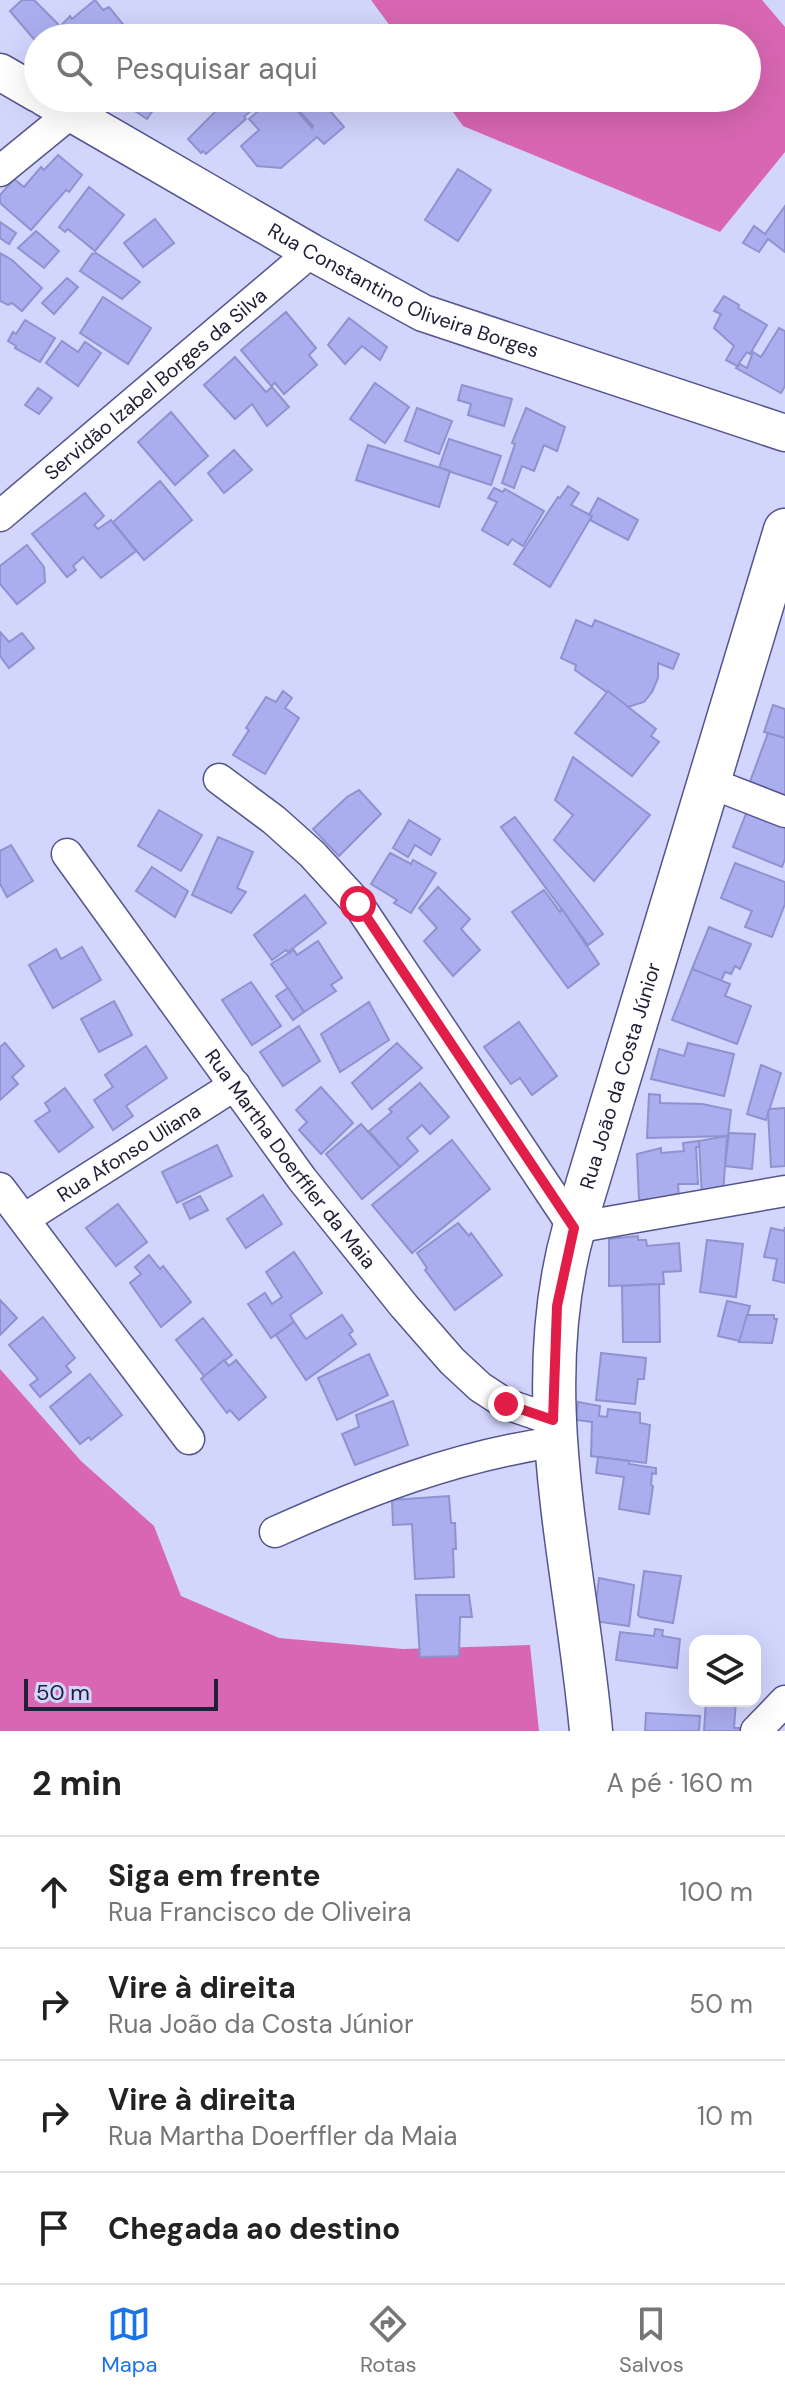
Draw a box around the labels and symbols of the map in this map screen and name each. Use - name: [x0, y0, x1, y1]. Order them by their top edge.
- street label: Rua Constantino Oliveira Borges: [263, 217, 542, 364]
- street label: Servidão Izabel Borges da Silva: [39, 282, 272, 486]
- route start: [340, 886, 376, 922]
- street label: Rua João da Costa Júnior: [574, 959, 667, 1192]
- street label: Rua Martha Doerffler da Maia: [199, 1044, 382, 1274]
- street label: Rua Afonso Uliana: [52, 1097, 205, 1208]
- route end: [488, 1386, 524, 1422]
- scale bar: [24, 1675, 218, 1711]

